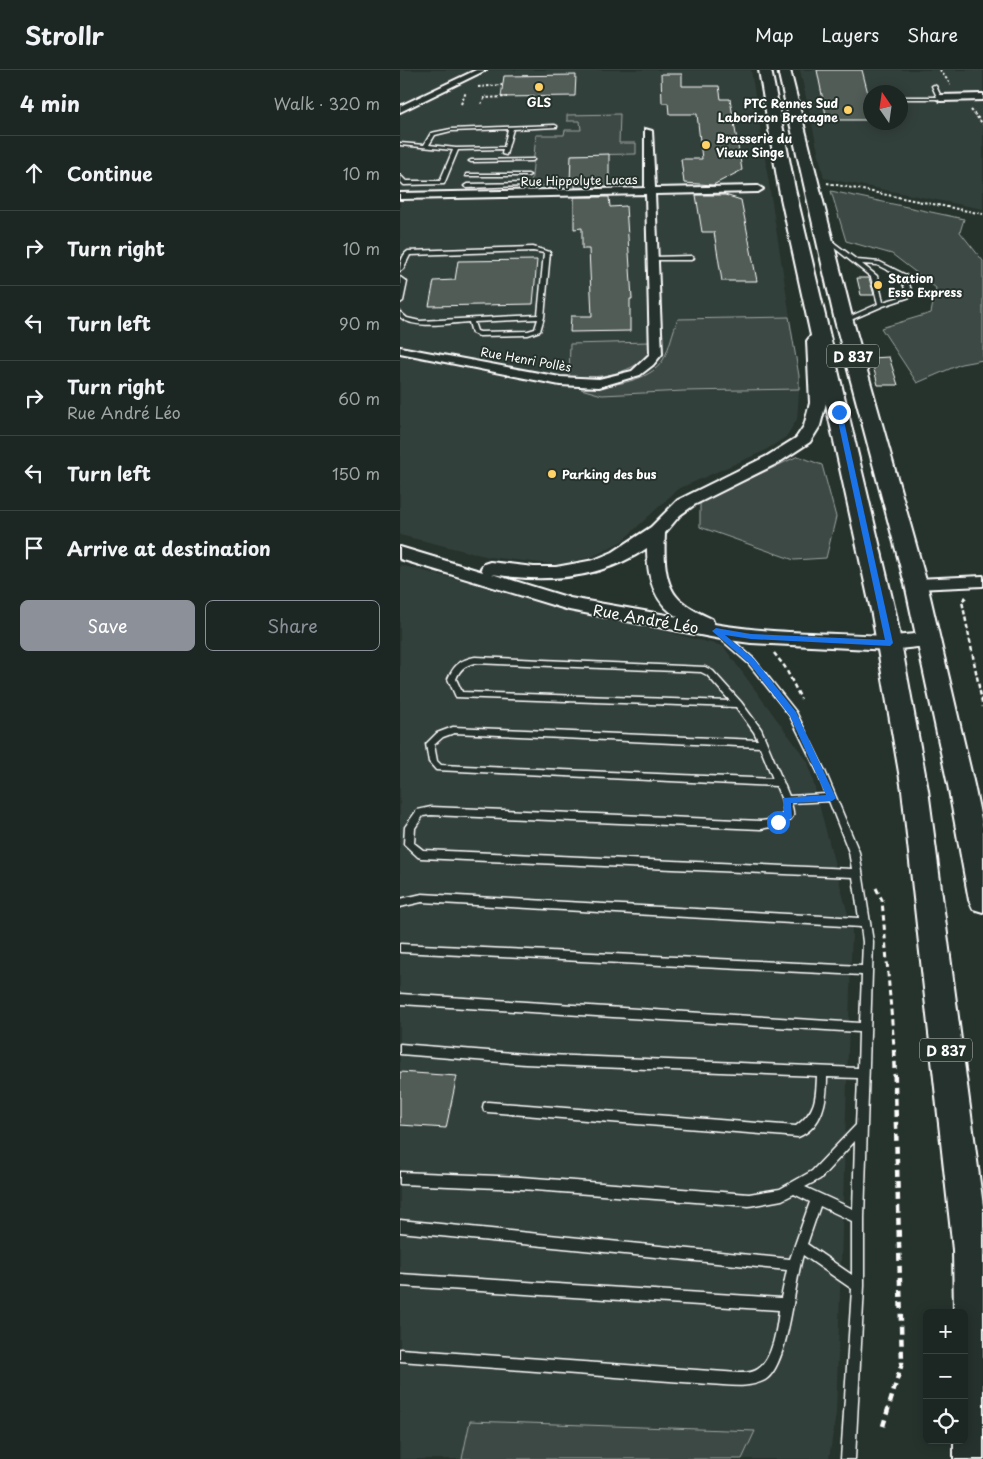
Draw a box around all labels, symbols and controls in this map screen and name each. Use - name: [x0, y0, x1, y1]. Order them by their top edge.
- text: Strollr: [25, 17, 104, 53]
- text: Map: [755, 21, 794, 48]
- text: Layers: [822, 21, 879, 48]
- text: Share: [907, 21, 958, 48]
- marker: GLS: [533, 81, 545, 93]
- north arrow: [863, 85, 908, 130]
- text: 4 min: [20, 87, 80, 119]
- text: Walk · 320 m: [274, 91, 380, 115]
- place label: GLS: [527, 93, 552, 111]
- place label: PTC Rennes Sud Laborizon Bretagne: [718, 94, 839, 126]
- marker: PTC Rennes Sud Laborizon Bretagne: [842, 104, 854, 116]
- place label: Brasserie du Vieux Singe: [716, 129, 792, 161]
- marker: Brasserie du Vieux Singe: [700, 139, 712, 151]
- icon: ahead: [20, 159, 48, 187]
- text: Continue: [67, 159, 153, 187]
- text: 10 m: [343, 161, 380, 185]
- street label: Rue Hippolyte Lucas: [520, 170, 638, 190]
- icon: right: [20, 234, 48, 262]
- text: Turn right: [67, 234, 165, 262]
- text: 10 m: [343, 236, 380, 260]
- place label: Station Esso Express: [888, 269, 962, 301]
- marker: Station Esso Express: [872, 279, 884, 291]
- icon: left: [20, 309, 48, 337]
- text: Turn left: [67, 309, 151, 337]
- text: 90 m: [339, 311, 380, 335]
- street label: Rue Henri Pollès: [479, 342, 573, 376]
- road number: D 837: [827, 344, 879, 368]
- text: Turn right: [67, 372, 165, 400]
- icon: right: [20, 384, 48, 412]
- text: 60 m: [338, 386, 380, 410]
- text: Rue André Léo: [67, 400, 181, 424]
- route end: [828, 401, 851, 424]
- icon: left: [20, 459, 48, 487]
- text: Turn left: [67, 459, 151, 487]
- text: 150 m: [332, 461, 380, 485]
- place label: Parking des bus: [562, 465, 657, 483]
- marker: Parking des bus: [546, 468, 558, 480]
- icon: arrive: [20, 534, 48, 562]
- text: Arrive at destination: [67, 534, 271, 562]
- street label: Rue André Léo: [592, 597, 700, 639]
- button: Save: [20, 600, 195, 651]
- button: Share: [205, 600, 380, 651]
- route start: [767, 811, 790, 834]
- road number: D 837: [920, 1038, 972, 1062]
- map controls: [923, 1309, 968, 1444]
- button: +: [923, 1309, 968, 1354]
- button: −: [923, 1354, 968, 1399]
- button: locate: [923, 1399, 968, 1444]

